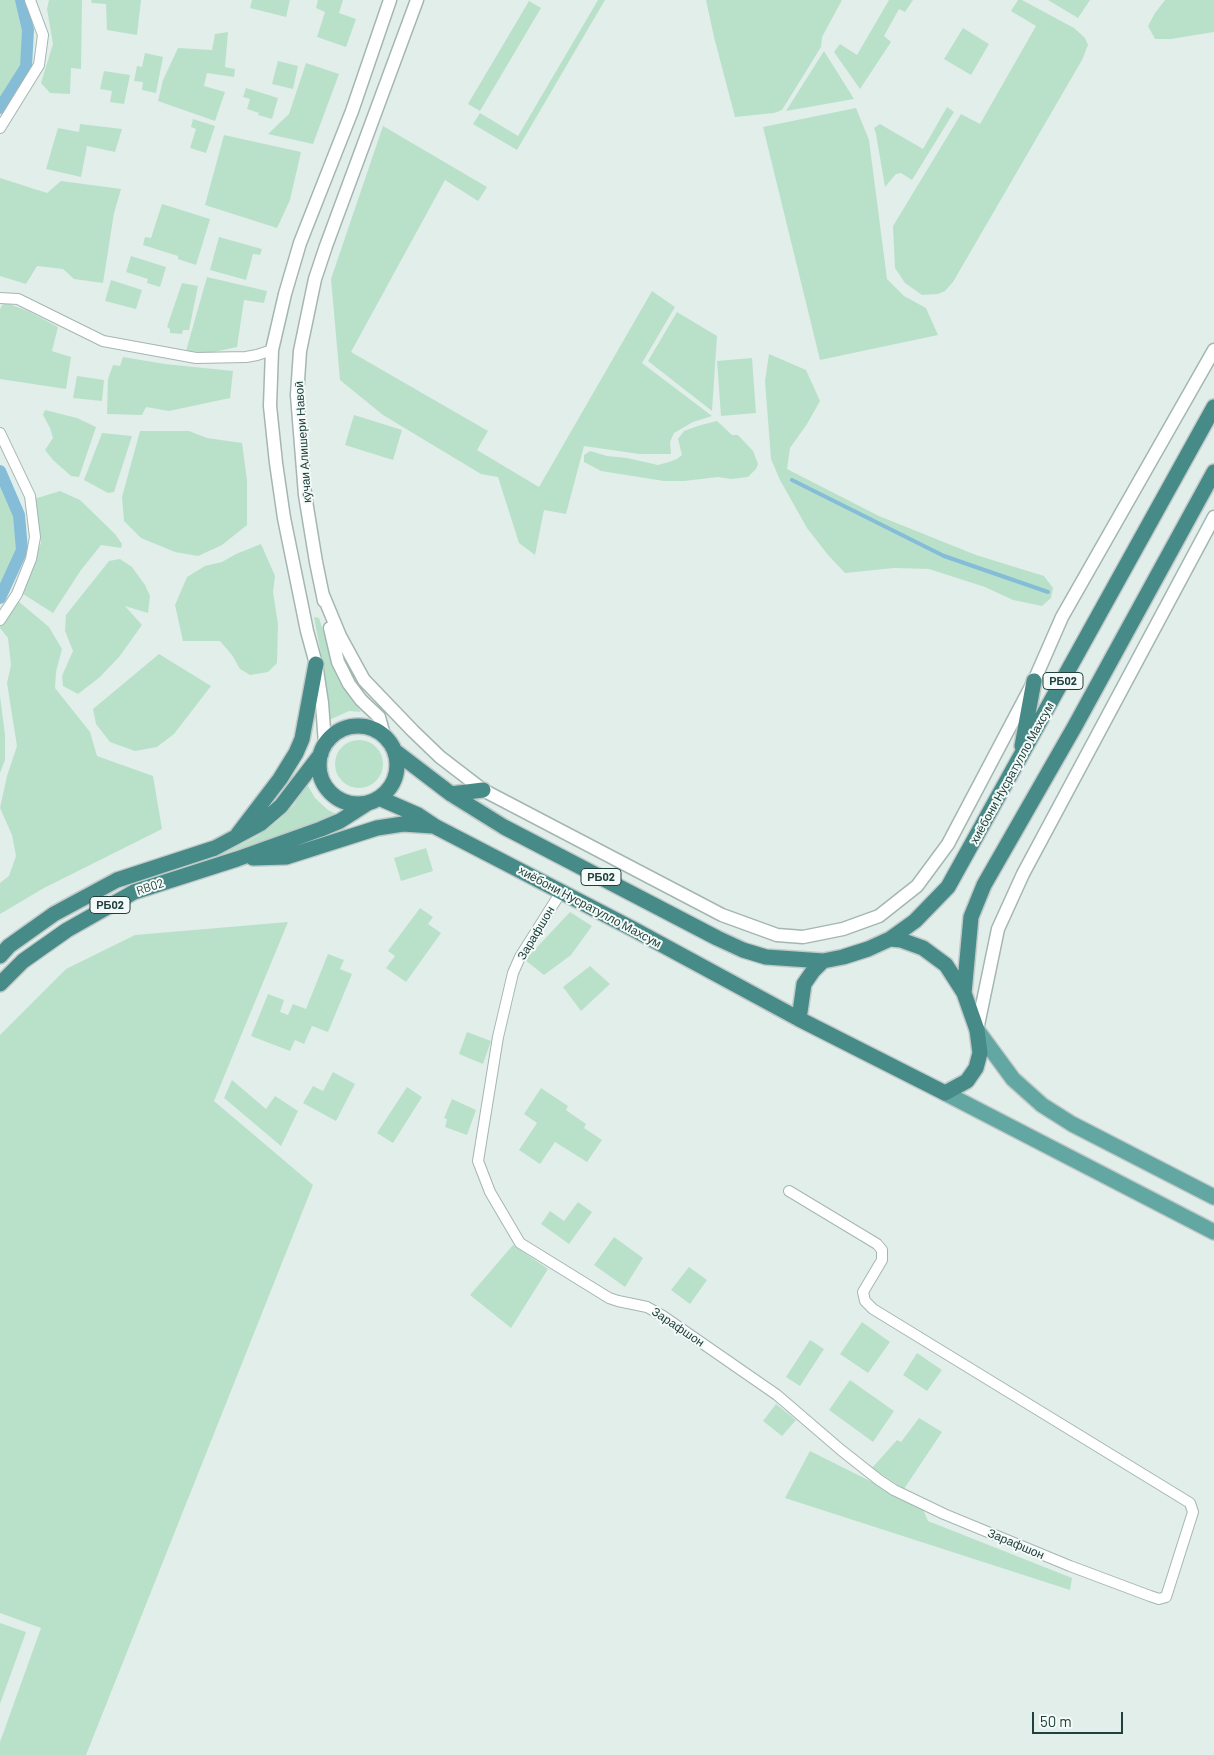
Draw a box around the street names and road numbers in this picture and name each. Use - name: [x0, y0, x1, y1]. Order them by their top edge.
- street label: кӯчаи Алишери Навоӣ: [292, 381, 314, 503]
- road number: РБ02: [1043, 672, 1083, 689]
- street label: хиёбони Нусратулло Махсум: [967, 700, 1057, 846]
- street label: хиёбони Нусратулло Махсум: [516, 863, 664, 951]
- road number: РБ02: [581, 869, 621, 886]
- street label: RB02: [134, 876, 166, 898]
- road number: РБ02: [90, 896, 130, 914]
- street label: Зарафшон: [514, 904, 558, 962]
- street label: Зарафшон: [649, 1304, 707, 1350]
- street label: Зарафшон: [986, 1526, 1046, 1562]

